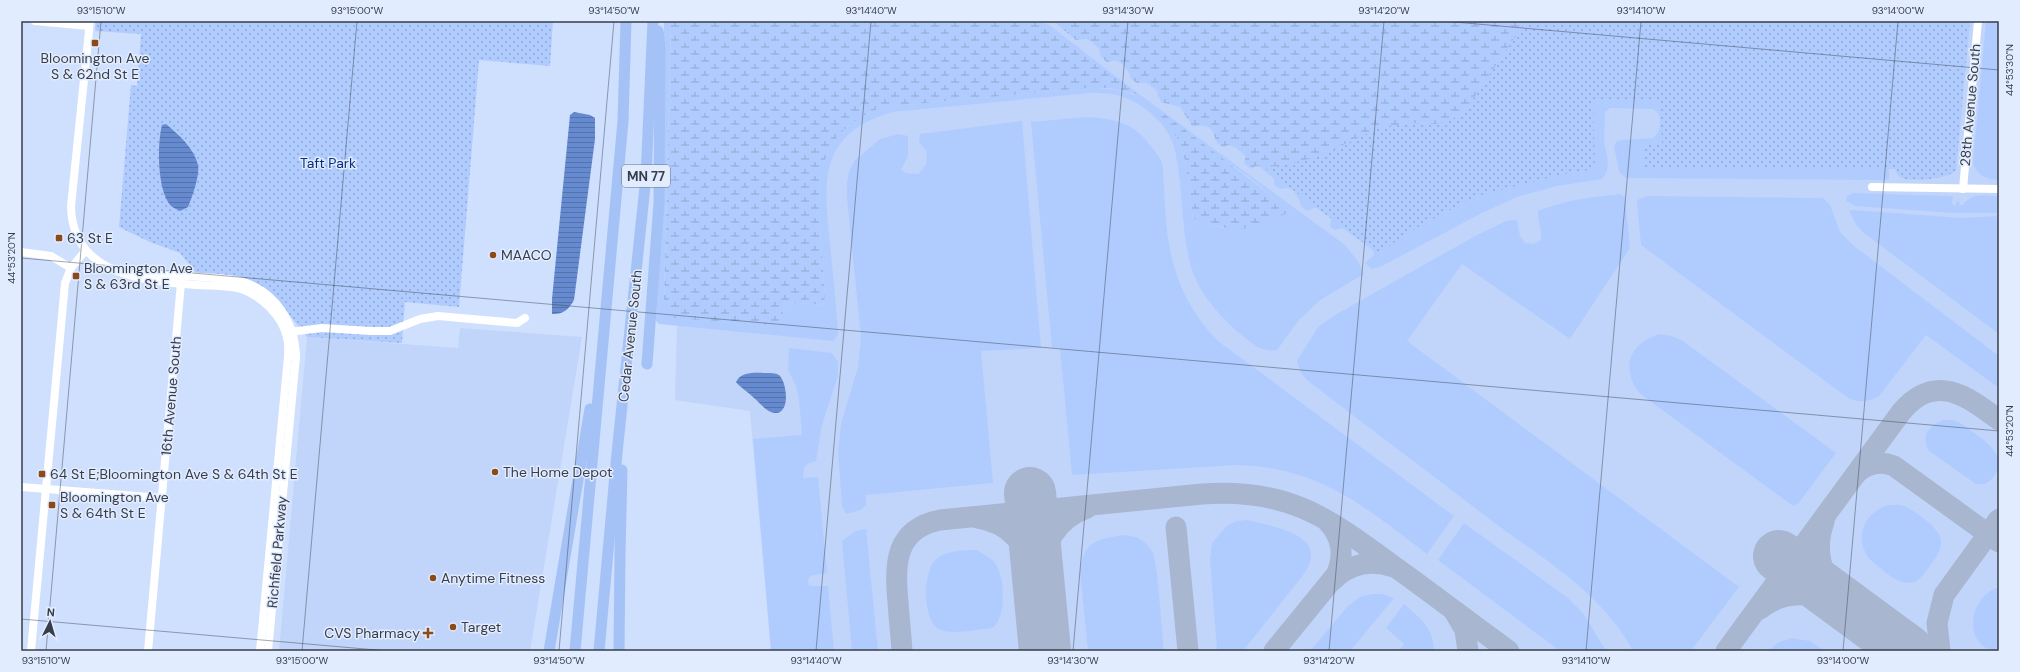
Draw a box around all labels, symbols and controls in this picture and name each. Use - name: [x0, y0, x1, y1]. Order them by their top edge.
- text: 93°15'10"W: [77, 4, 126, 17]
- text: 93°15'00"W: [331, 4, 383, 17]
- text: 93°14'50"W: [588, 4, 640, 17]
- text: 93°14'40"W: [845, 4, 897, 17]
- text: 93°14'30"W: [1102, 4, 1154, 17]
- text: 93°14'20"W: [1358, 4, 1410, 17]
- text: 93°14'10"W: [1617, 4, 1666, 17]
- text: 93°14'00"W: [1872, 4, 1925, 17]
- marker: Bloomington Ave S & 62nd St E: [90, 38, 100, 48]
- street label: 28th Avenue South: [1956, 43, 1984, 167]
- text: 44°53'30"N: [2003, 44, 2016, 96]
- place label: Bloomington Ave S & 62nd St E: [41, 49, 149, 83]
- park label: Taft Park: [300, 154, 356, 172]
- road number: MN 77: [622, 165, 670, 187]
- place label: 63 St E: [67, 229, 113, 247]
- text: 44°53'20"N: [5, 232, 18, 284]
- marker: 63 St E: [54, 233, 64, 243]
- place label: MAACO: [501, 246, 552, 264]
- marker: MAACO: [488, 250, 498, 260]
- place label: Bloomington Ave S & 63rd St E: [84, 259, 193, 293]
- street label: Cedar Avenue South: [614, 269, 646, 403]
- marker: Bloomington Ave S & 63rd St E: [71, 271, 81, 281]
- street label: 16th Avenue South: [157, 336, 185, 456]
- text: 44°53'20"N: [2003, 405, 2016, 457]
- place label: The Home Depot: [503, 463, 612, 481]
- place label: 64 St E;Bloomington Ave S & 64th St E: [50, 465, 298, 483]
- marker: The Home Depot: [490, 467, 500, 477]
- marker: 64 St E;Bloomington Ave S & 64th St E: [37, 469, 47, 479]
- place label: Bloomington Ave S & 64th St E: [60, 488, 169, 522]
- street label: Richfield Parkway: [263, 495, 291, 609]
- marker: Bloomington Ave S & 64th St E: [47, 500, 57, 510]
- place label: Anytime Fitness: [441, 569, 545, 587]
- marker: Anytime Fitness: [428, 573, 438, 583]
- north arrow: [30, 602, 70, 642]
- text: N: [46, 605, 55, 619]
- place label: Target: [461, 618, 501, 636]
- marker: Target: [448, 622, 458, 632]
- place label: CVS Pharmacy: [324, 624, 420, 642]
- marker: CVS Pharmacy: [423, 628, 433, 638]
- text: 93°15'10"W: [22, 654, 71, 667]
- text: 93°15'00"W: [276, 654, 328, 667]
- text: 93°14'50"W: [533, 654, 585, 667]
- text: 93°14'40"W: [790, 654, 842, 667]
- text: 93°14'30"W: [1047, 654, 1099, 667]
- text: 93°14'20"W: [1303, 654, 1355, 667]
- text: 93°14'10"W: [1562, 654, 1611, 667]
- text: 93°14'00"W: [1817, 654, 1870, 667]

